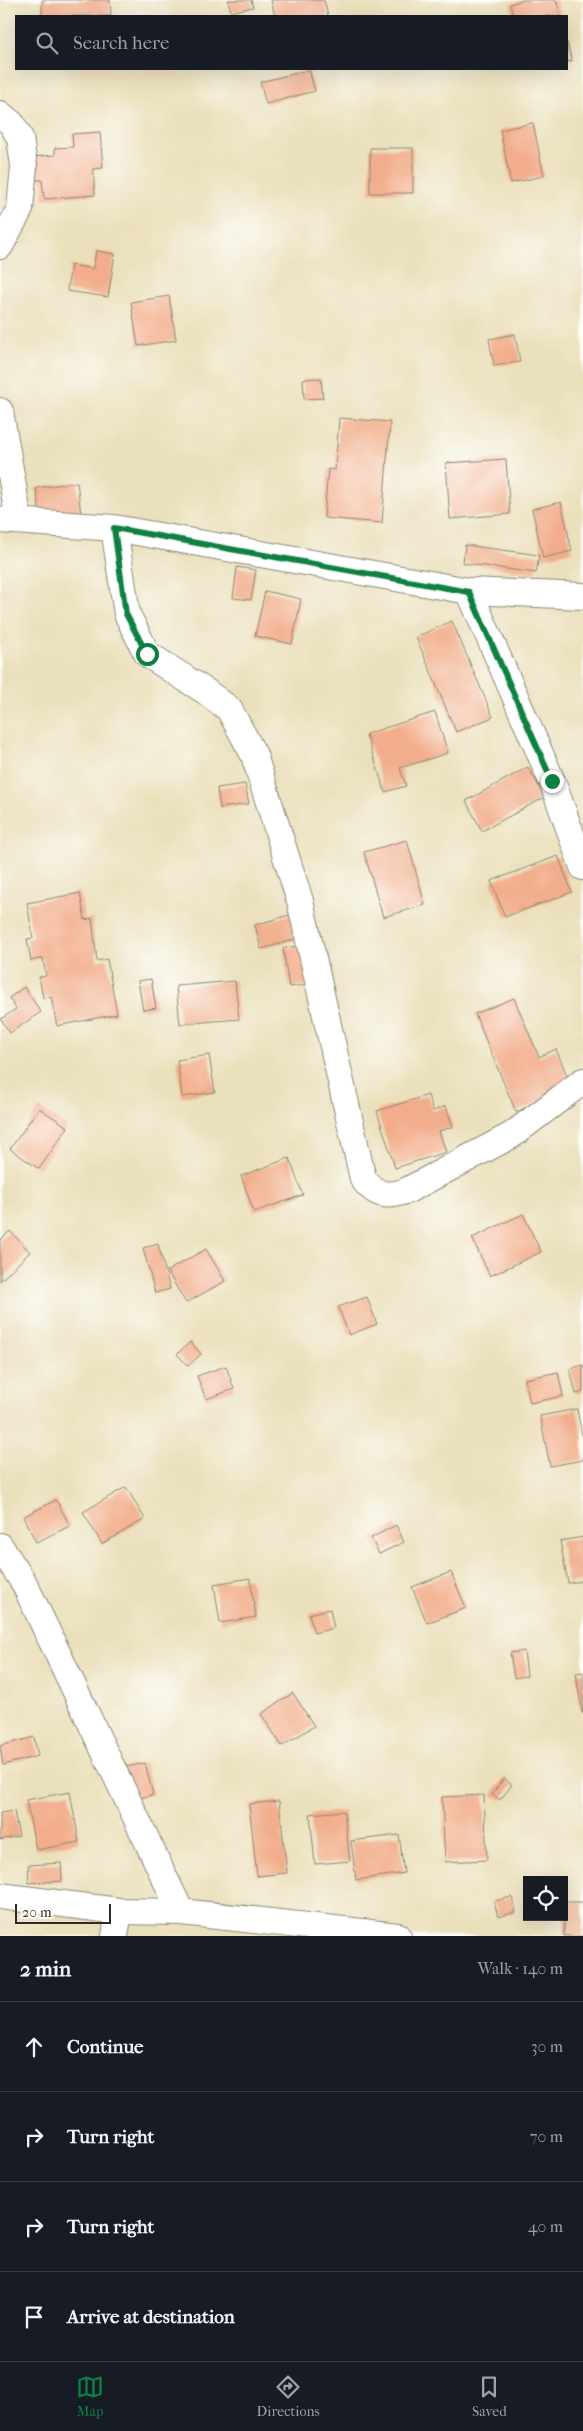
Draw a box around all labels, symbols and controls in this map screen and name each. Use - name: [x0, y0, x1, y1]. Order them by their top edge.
- search box: [15, 15, 568, 70]
- icon: search: [33, 29, 61, 57]
- text: Search here: [73, 32, 169, 54]
- route start: [136, 643, 159, 666]
- route end: [541, 770, 564, 793]
- map controls: [523, 1876, 568, 1921]
- button: locate: [523, 1876, 568, 1921]
- scale bar: [15, 1901, 111, 1924]
- text: 20 m: [22, 1904, 52, 1921]
- text: 2 min: [20, 1957, 71, 1981]
- text: Walk · 140 m: [478, 1959, 563, 1978]
- icon: ahead: [20, 2033, 48, 2061]
- text: Continue: [67, 2036, 143, 2058]
- text: 30 m: [531, 2037, 563, 2056]
- icon: right: [20, 2123, 48, 2151]
- text: Turn right: [67, 2126, 154, 2148]
- text: 70 m: [530, 2127, 563, 2146]
- icon: right: [20, 2213, 48, 2241]
- text: Turn right: [67, 2216, 154, 2238]
- text: 40 m: [528, 2217, 563, 2236]
- icon: arrive: [20, 2303, 48, 2331]
- text: Arrive at destination: [67, 2306, 235, 2328]
- tab: Map: [76, 2373, 104, 2420]
- tab: Directions: [257, 2373, 320, 2420]
- tab: Saved: [472, 2373, 507, 2420]

